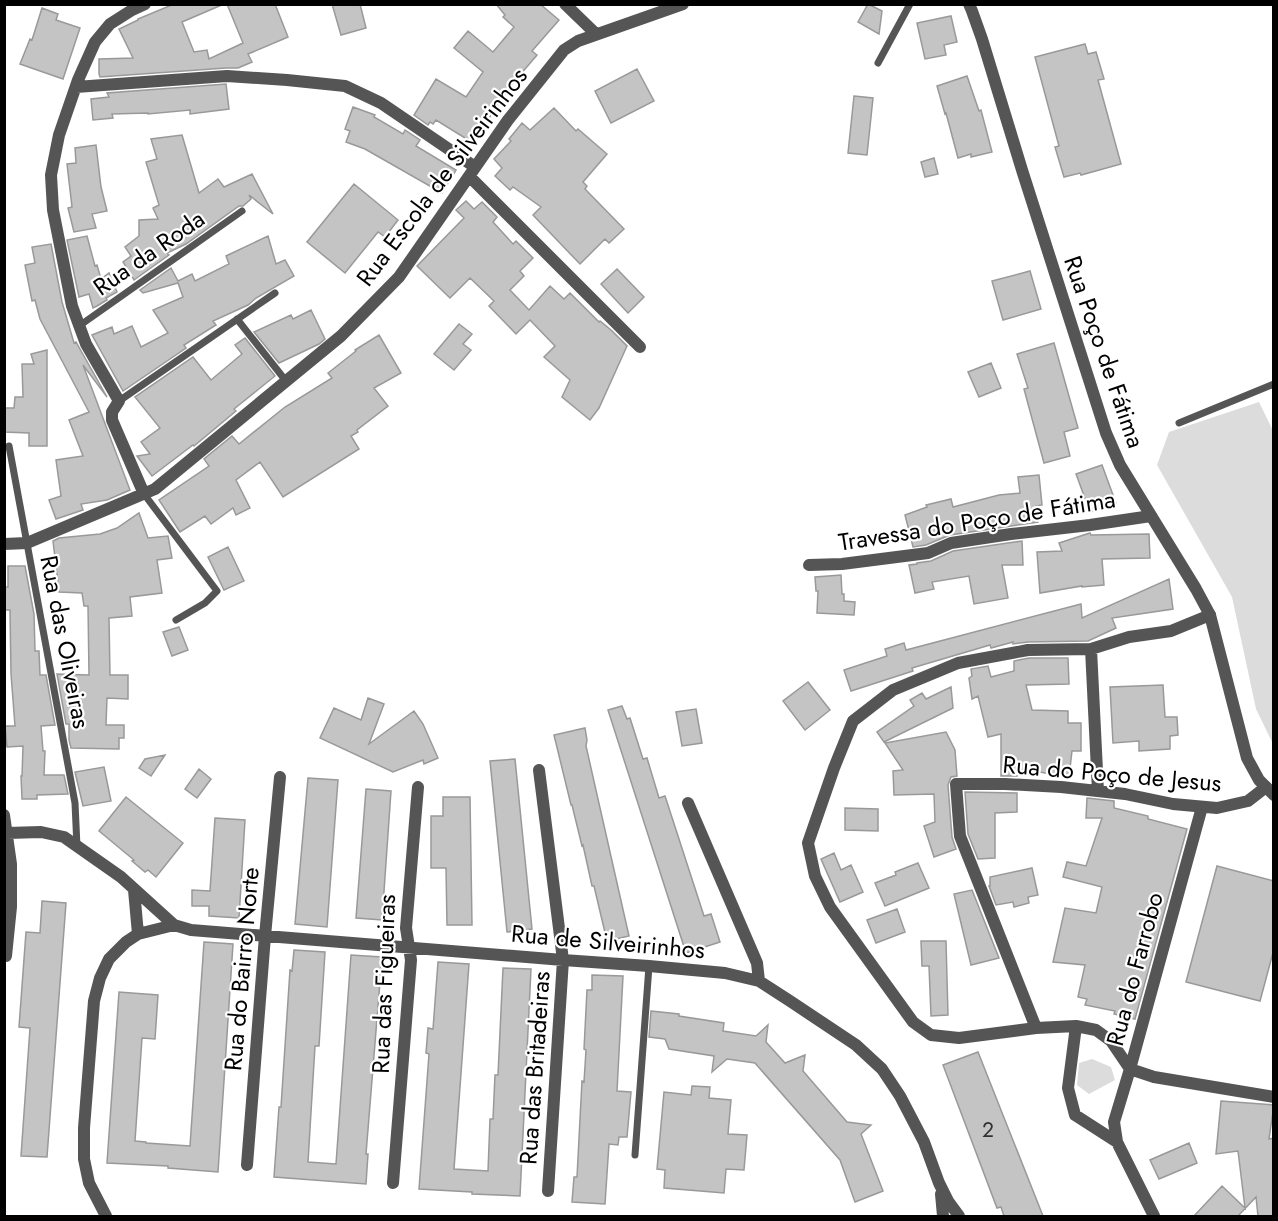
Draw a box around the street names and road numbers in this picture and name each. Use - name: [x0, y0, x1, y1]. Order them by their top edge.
- street label: Rua Escola de Silveirinhos: [348, 60, 536, 293]
- street label: Rua da Roda: [86, 201, 212, 304]
- street label: Rua Poço de Fátima: [1055, 251, 1154, 453]
- street label: Travessa do Poço de Fátima: [836, 481, 1118, 560]
- street label: Rua das Oliveiras: [32, 552, 99, 732]
- street label: Rua do Poço de Jesus: [1001, 747, 1223, 800]
- street label: Rua do Bairro Norte: [215, 866, 268, 1072]
- street label: Rua do Farrobo: [1097, 888, 1172, 1050]
- street label: Rua das Figueiras: [363, 894, 404, 1074]
- street label: Rua de Silveirinhos: [510, 916, 706, 967]
- street label: Rua das Britadeiras: [510, 970, 559, 1166]

